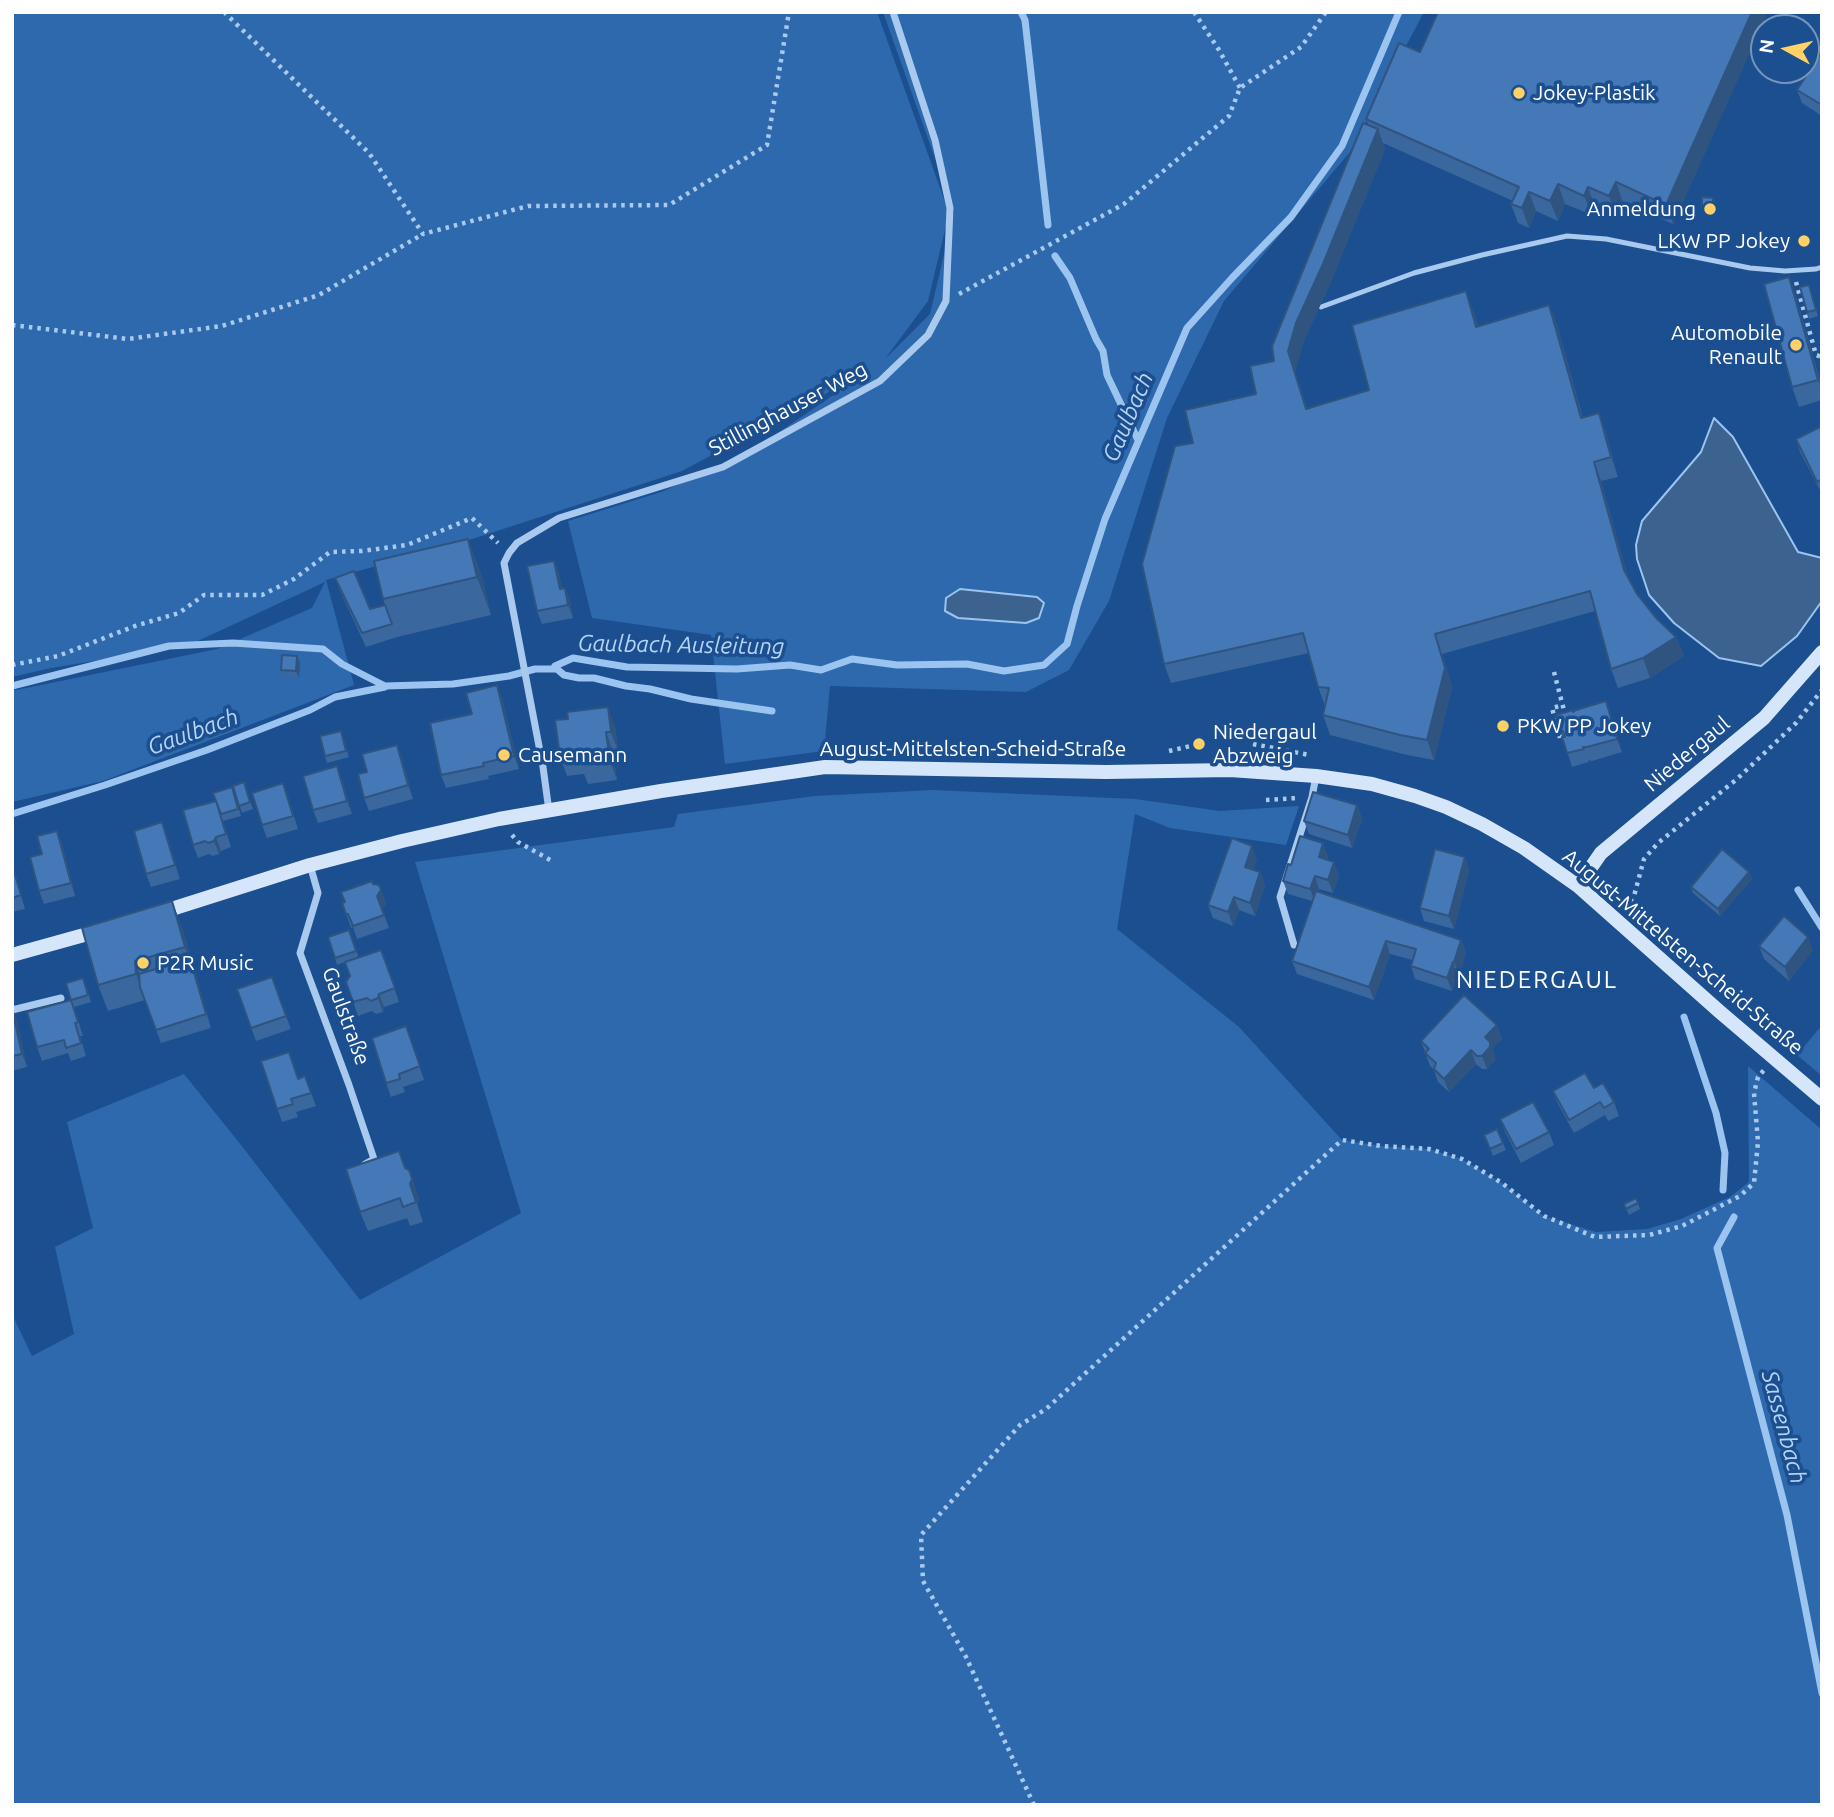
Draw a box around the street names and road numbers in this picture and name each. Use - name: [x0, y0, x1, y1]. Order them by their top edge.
- street label: Stillinghauser Weg: [705, 357, 871, 461]
- street label: Niedergaul: [1639, 711, 1735, 797]
- street label: August-Mittelsten-Scheid-Straße: [820, 736, 1126, 762]
- street label: August-Mittelsten-Scheid-Straße: [1557, 844, 1809, 1060]
- street label: Gaulstraße: [317, 964, 375, 1068]

